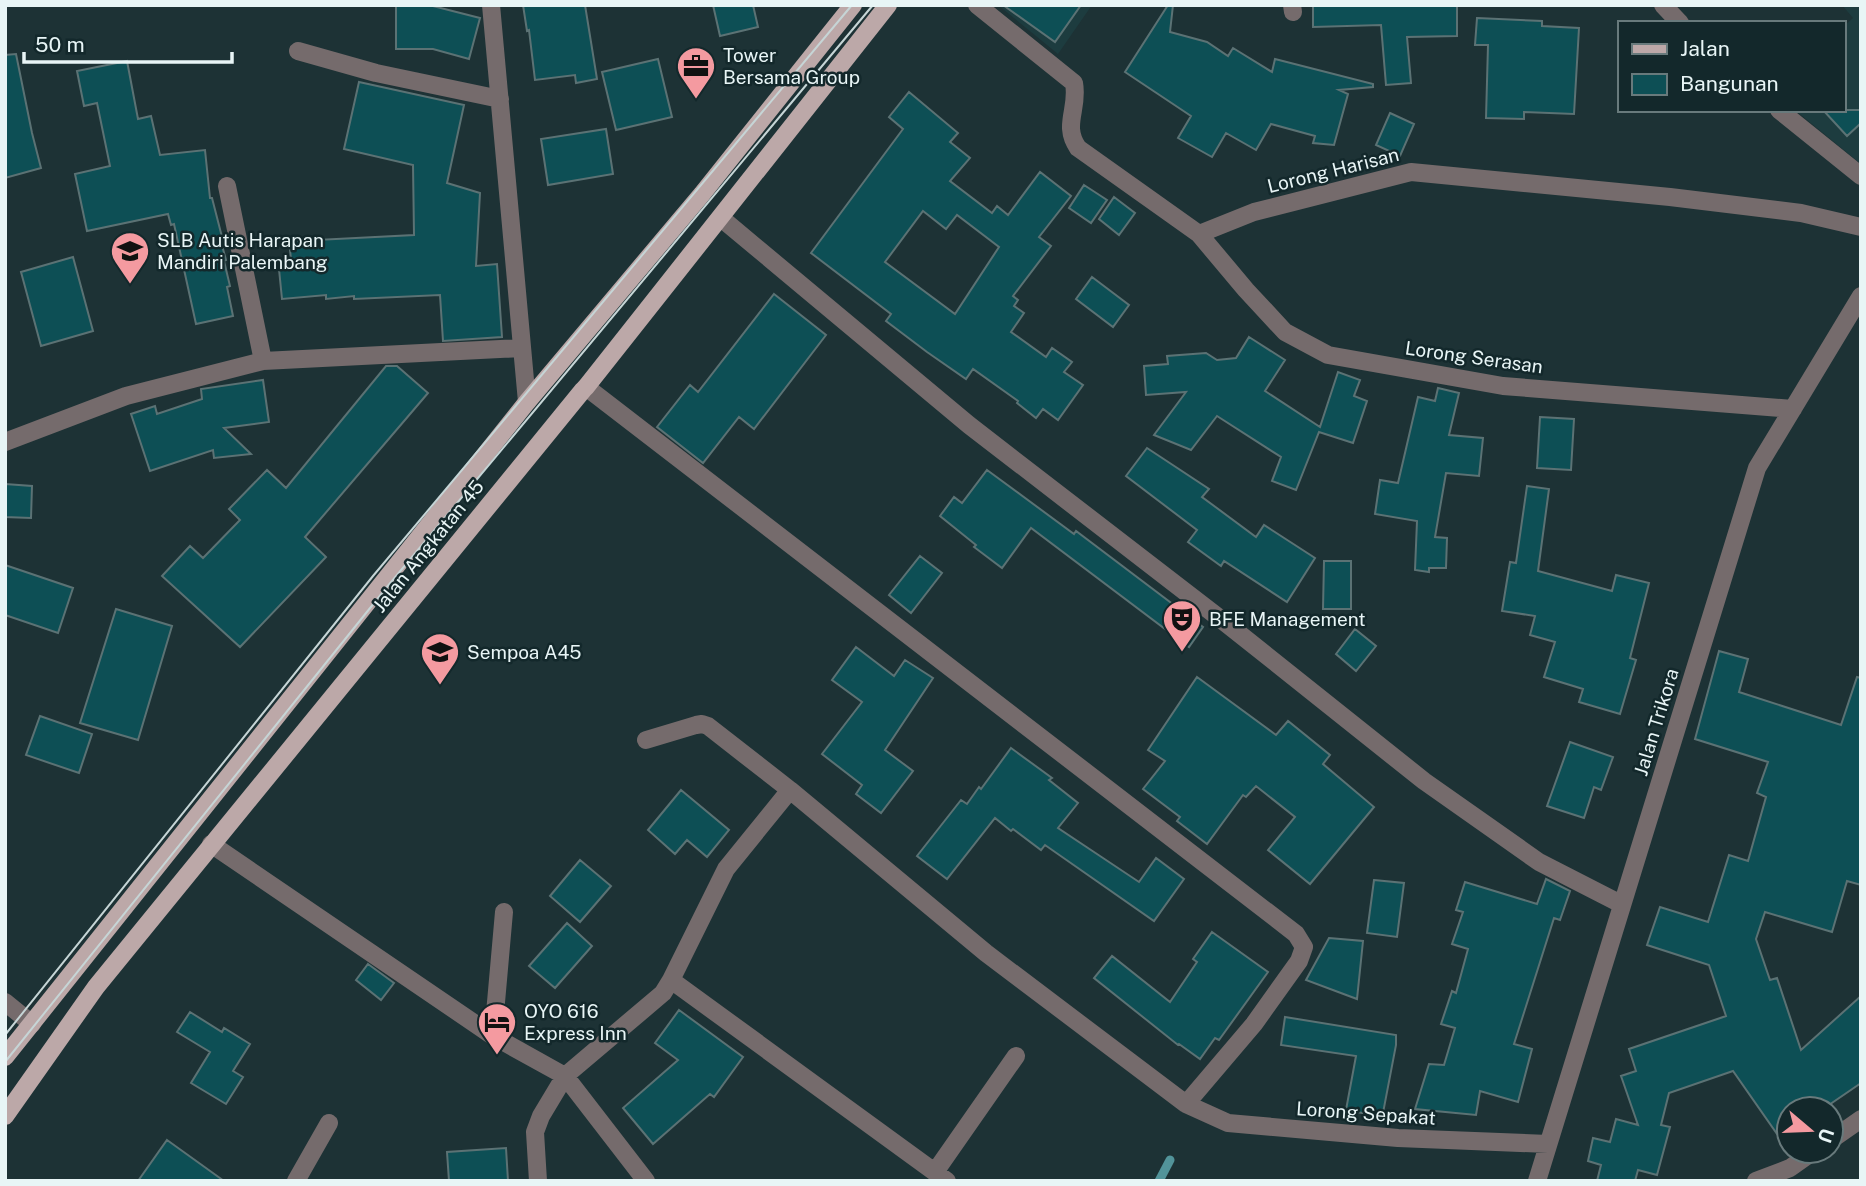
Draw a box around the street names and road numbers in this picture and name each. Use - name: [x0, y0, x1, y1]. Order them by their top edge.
- street label: Lorong Harisan: [1265, 143, 1401, 197]
- street label: Lorong Serasan: [1404, 336, 1544, 378]
- street label: Jalan Angkatan 45: [368, 475, 488, 617]
- street label: Jalan Trikora: [1629, 666, 1683, 778]
- street label: Lorong Sepakat: [1295, 1097, 1437, 1129]

